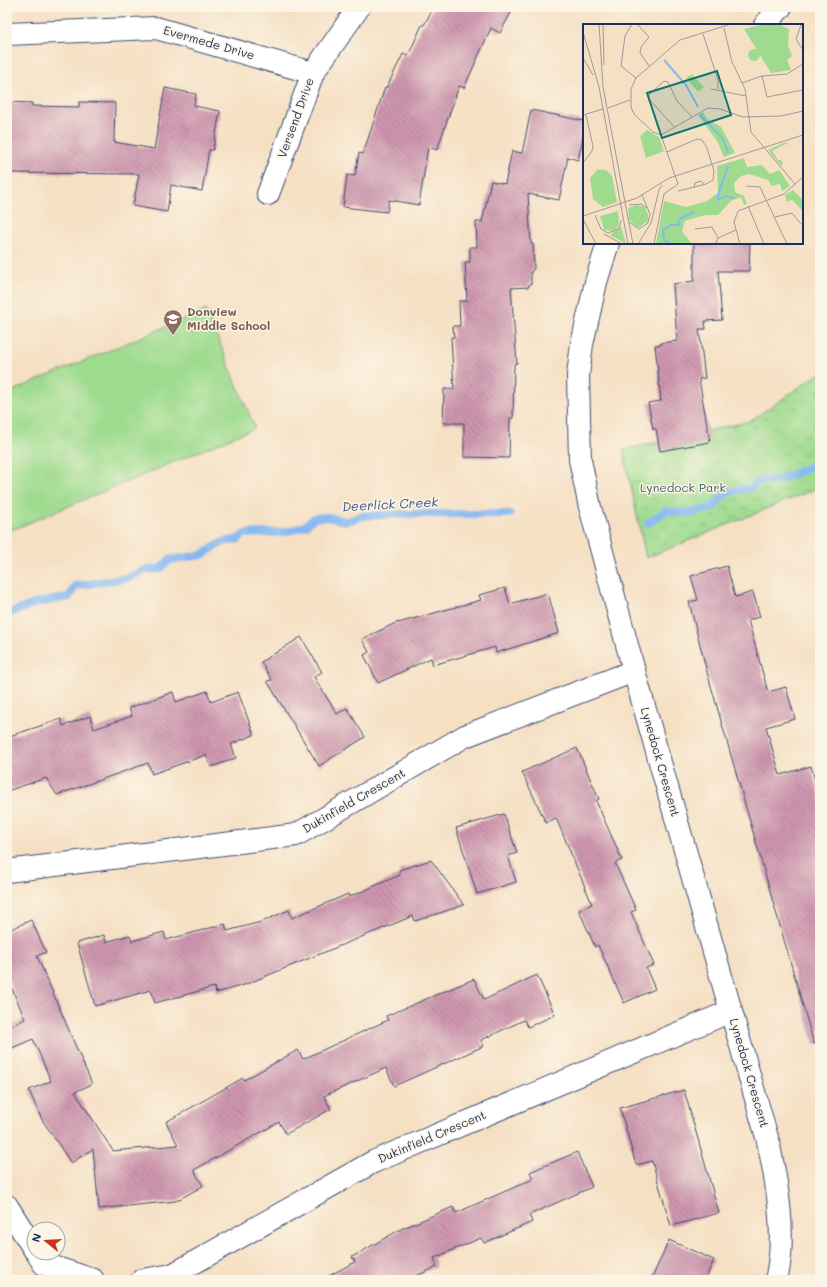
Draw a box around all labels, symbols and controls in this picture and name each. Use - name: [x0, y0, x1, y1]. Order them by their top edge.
- street label: Evermede Drive: [162, 21, 257, 63]
- inset map: [583, 24, 803, 244]
- street label: Versend Drive: [273, 75, 317, 160]
- place label: Donview Middle School: [187, 303, 270, 333]
- school or university icon: Donview Middle School: [162, 308, 184, 336]
- park label: Lynedock Park: [640, 479, 726, 495]
- water label: Deerlick Creek: [341, 492, 440, 515]
- street label: Lynedock Crescent: [638, 705, 684, 818]
- street label: Dukinfield Crescent: [299, 764, 408, 836]
- street label: Lynedock Crescent: [727, 1016, 773, 1129]
- street label: Dukinfield Crescent: [375, 1106, 488, 1166]
- north arrow: [26, 1221, 66, 1261]
- text: N: [28, 1231, 44, 1244]

